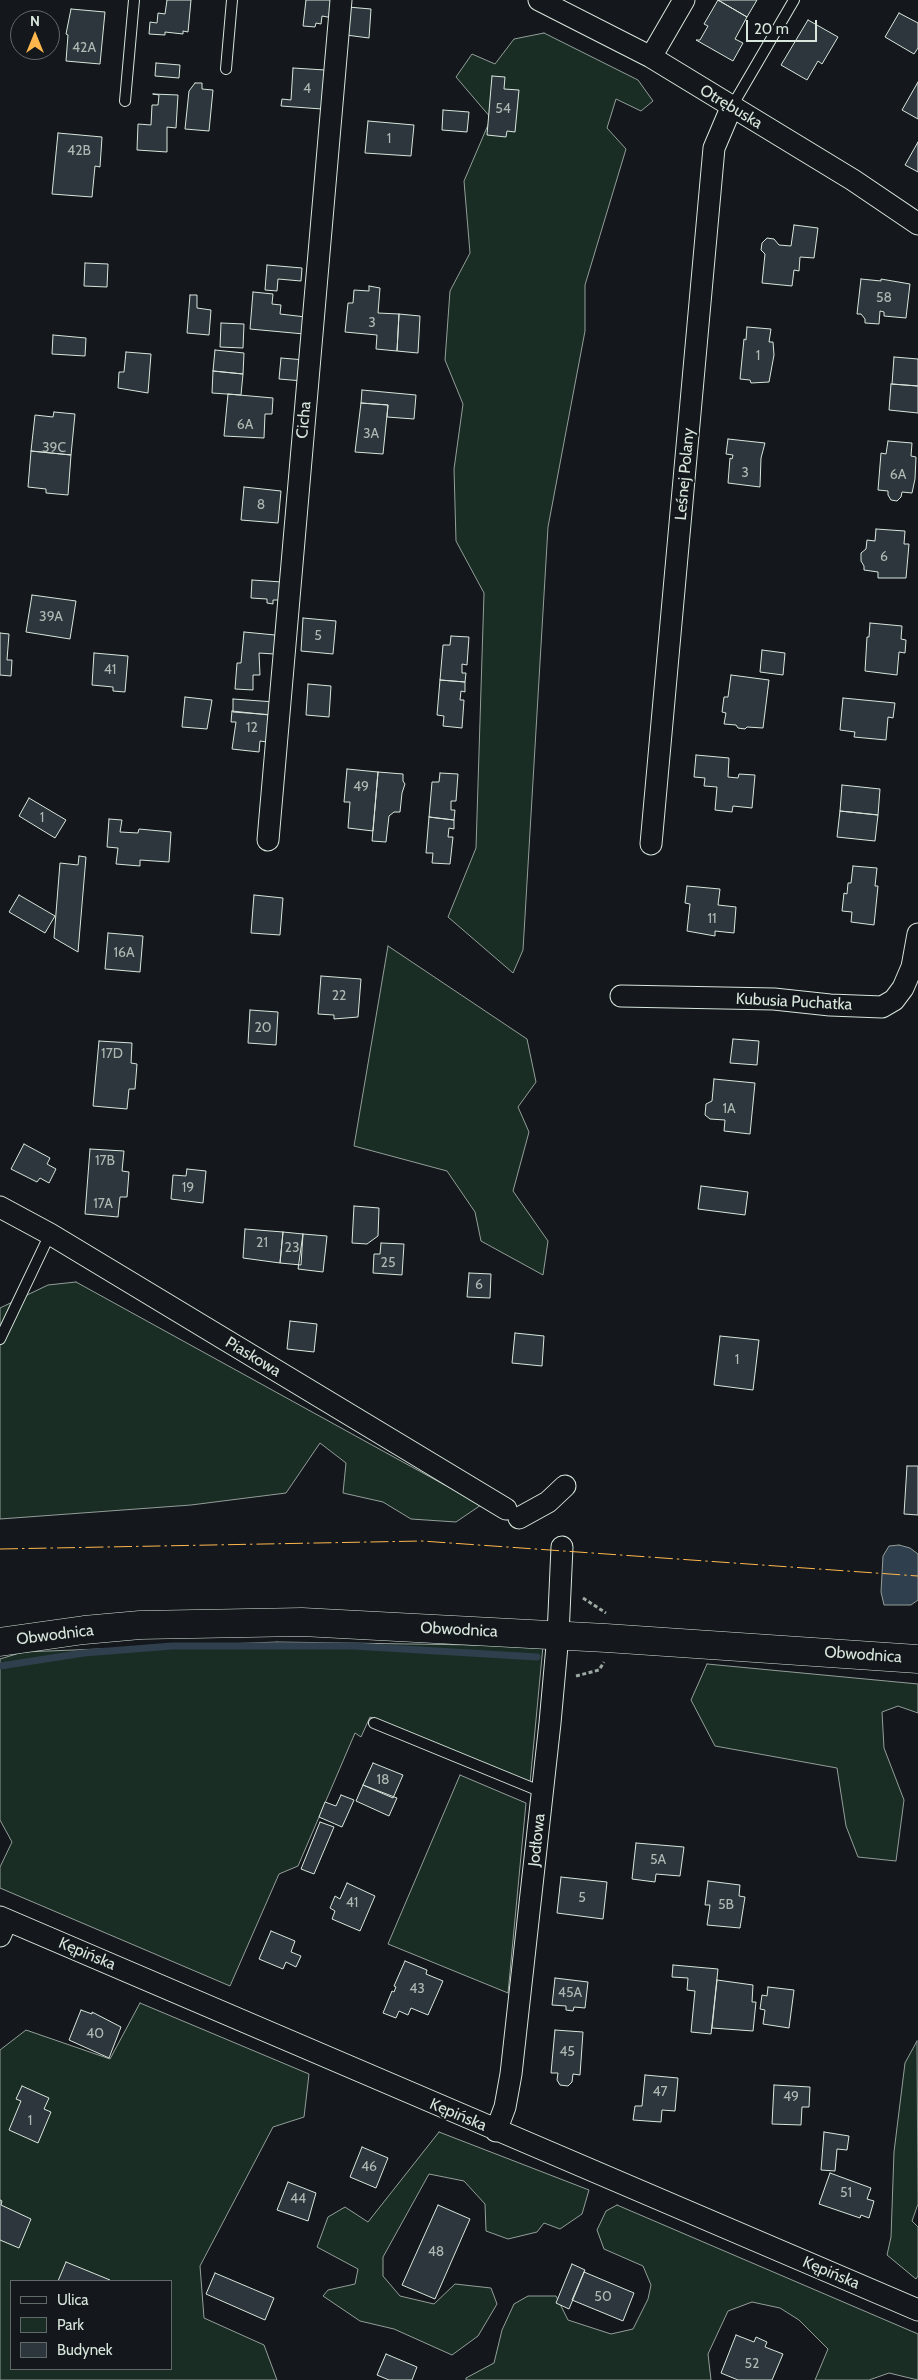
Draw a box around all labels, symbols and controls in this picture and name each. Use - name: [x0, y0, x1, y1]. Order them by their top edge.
- north arrow: [10, 10, 60, 60]
- scale bar: [748, 10, 819, 42]
- text: N: [30, 12, 40, 30]
- text: 20 m: [754, 20, 789, 38]
- house number: 42A: [72, 40, 96, 56]
- house number: 4: [303, 81, 311, 97]
- street label: Otrębuska: [696, 81, 766, 133]
- house number: 54: [495, 101, 511, 117]
- house number: 1: [387, 131, 391, 147]
- house number: 42B: [67, 143, 91, 159]
- house number: 58: [876, 290, 892, 306]
- house number: 3: [368, 315, 376, 331]
- house number: 1: [756, 348, 760, 364]
- street label: Cicha: [293, 401, 315, 439]
- house number: 6A: [237, 417, 253, 433]
- house number: 3A: [363, 426, 379, 442]
- street label: Leśnej Polany: [671, 427, 699, 521]
- house number: 39C: [42, 440, 66, 456]
- house number: 3: [741, 465, 749, 481]
- house number: 6A: [890, 467, 906, 483]
- house number: 8: [257, 497, 265, 513]
- house number: 6: [880, 549, 888, 565]
- house number: 39A: [39, 609, 63, 625]
- house number: 5: [314, 628, 322, 644]
- house number: 41: [104, 662, 116, 678]
- house number: 12: [246, 720, 258, 736]
- house number: 49: [353, 779, 369, 795]
- house number: 1: [40, 810, 44, 826]
- house number: 11: [707, 911, 717, 927]
- house number: 16A: [113, 945, 135, 961]
- house number: 22: [332, 988, 346, 1004]
- street label: Kubusia Puchatka: [735, 989, 853, 1015]
- house number: 20: [254, 1020, 272, 1036]
- house number: 17D: [101, 1046, 123, 1062]
- house number: 1A: [722, 1101, 736, 1117]
- house number: 17B: [95, 1153, 115, 1169]
- house number: 19: [182, 1180, 194, 1196]
- house number: 17A: [93, 1196, 113, 1212]
- house number: 21: [256, 1235, 268, 1251]
- house number: 23: [285, 1240, 299, 1256]
- house number: 25: [381, 1255, 395, 1271]
- house number: 6: [475, 1277, 483, 1293]
- street label: Piaskowa: [222, 1333, 284, 1381]
- house number: 1: [735, 1352, 739, 1368]
- street label: Obwodnica: [420, 1618, 498, 1642]
- street label: Obwodnica: [15, 1621, 95, 1649]
- street label: Obwodnica: [824, 1643, 902, 1667]
- house number: 18: [376, 1772, 390, 1788]
- street label: Jodłowa: [525, 1813, 549, 1867]
- house number: 5A: [650, 1852, 666, 1868]
- house number: 5: [578, 1890, 586, 1906]
- house number: 41: [346, 1895, 358, 1911]
- house number: 5B: [718, 1897, 734, 1913]
- street label: Kępińska: [56, 1933, 118, 1975]
- house number: 43: [409, 1981, 425, 1997]
- house number: 45A: [558, 1985, 582, 2001]
- house number: 40: [86, 2026, 104, 2042]
- house number: 45: [559, 2044, 575, 2060]
- house number: 47: [652, 2084, 668, 2100]
- house number: 49: [783, 2089, 799, 2105]
- street label: Kępińska: [427, 2094, 489, 2136]
- house number: 1: [28, 2113, 32, 2129]
- house number: 46: [361, 2159, 377, 2175]
- house number: 51: [840, 2185, 852, 2201]
- house number: 44: [290, 2191, 306, 2207]
- house number: 48: [428, 2244, 444, 2260]
- street label: Kępińska: [800, 2252, 862, 2294]
- legend: [10, 2280, 172, 2370]
- house number: 50: [594, 2289, 612, 2305]
- text: Ulica: [57, 2291, 88, 2309]
- text: Park: [57, 2316, 84, 2334]
- text: Budynek: [57, 2341, 112, 2359]
- house number: 52: [745, 2356, 759, 2372]

